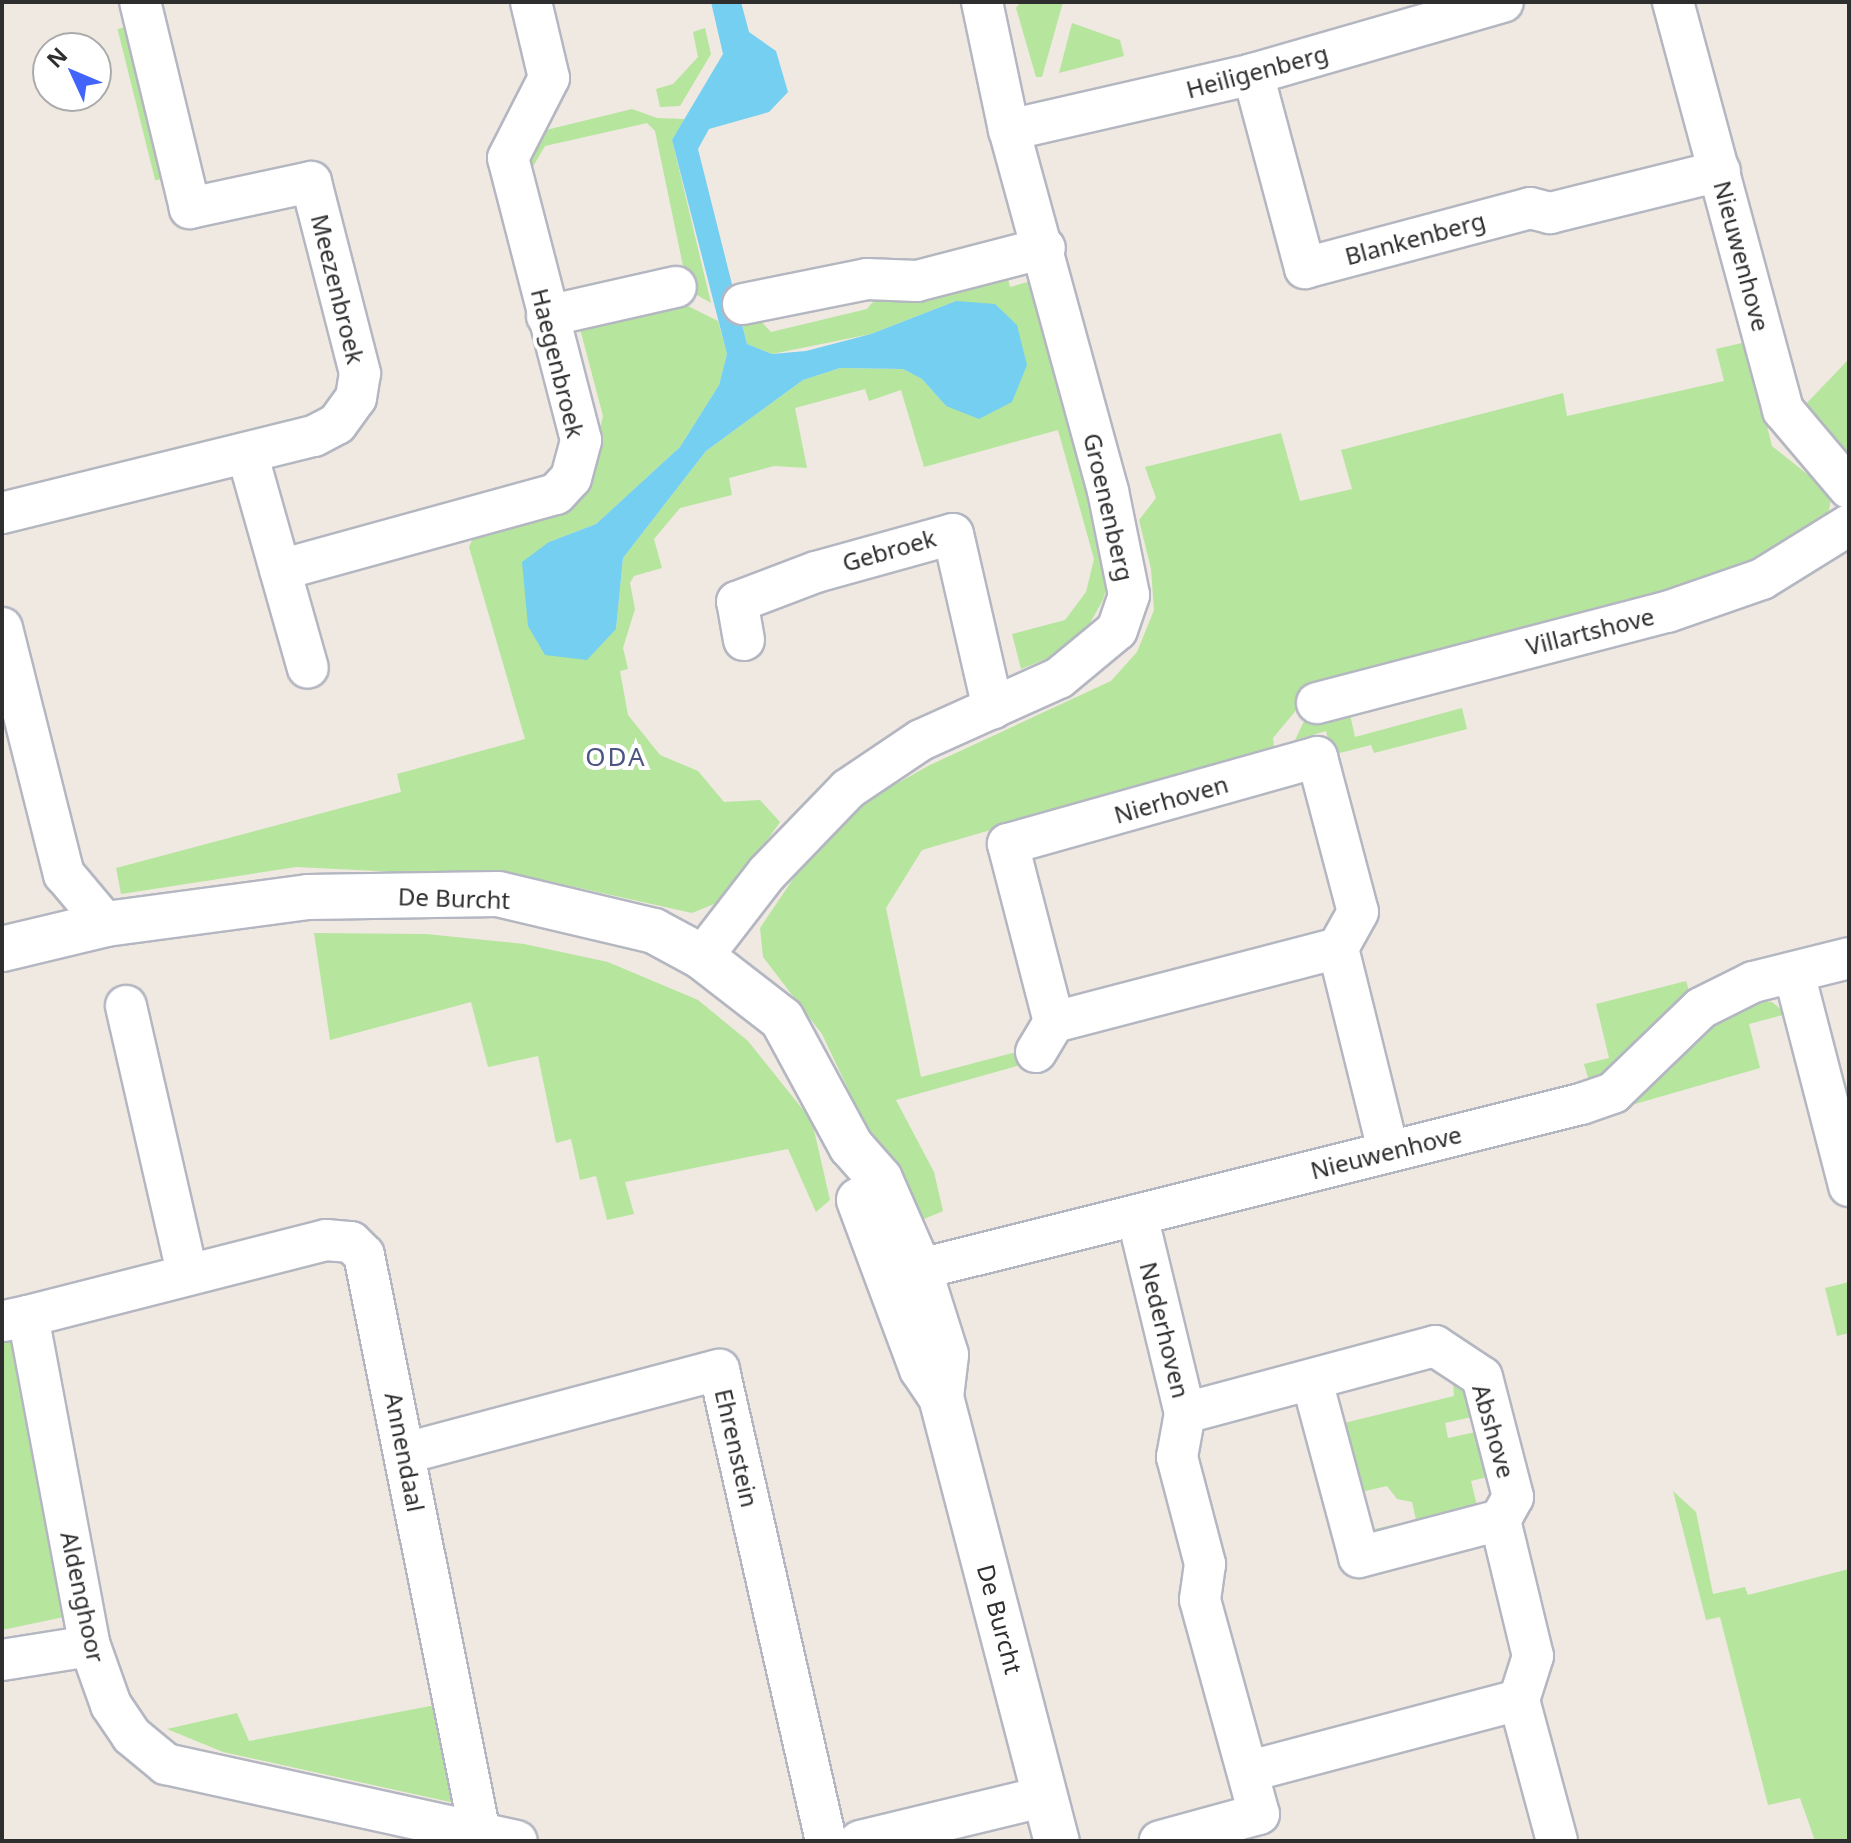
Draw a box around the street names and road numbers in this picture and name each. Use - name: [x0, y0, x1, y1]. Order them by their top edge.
- street label: Heiligenberg: [1183, 38, 1331, 104]
- street label: Nieuwenhove: [1708, 178, 1776, 334]
- street label: Blankenberg: [1342, 205, 1488, 271]
- street label: Meezenbroek: [305, 211, 371, 367]
- street label: Haegenbroek: [526, 285, 590, 441]
- street label: Groenenberg: [1078, 430, 1140, 584]
- street label: Gebroek: [839, 523, 939, 577]
- street label: Villartshove: [1523, 601, 1657, 661]
- street label: Nierhoven: [1111, 769, 1231, 829]
- street label: De Burcht: [397, 882, 511, 914]
- street label: Nieuwenhove: [1307, 1119, 1465, 1185]
- street label: Nederhoven: [1134, 1259, 1196, 1401]
- street label: Abshove: [1467, 1381, 1521, 1481]
- street label: Ehrenstein: [709, 1386, 765, 1510]
- street label: Annendaal: [379, 1390, 431, 1514]
- street label: Aldenghoor: [55, 1529, 111, 1665]
- street label: De Burcht: [972, 1561, 1028, 1677]

